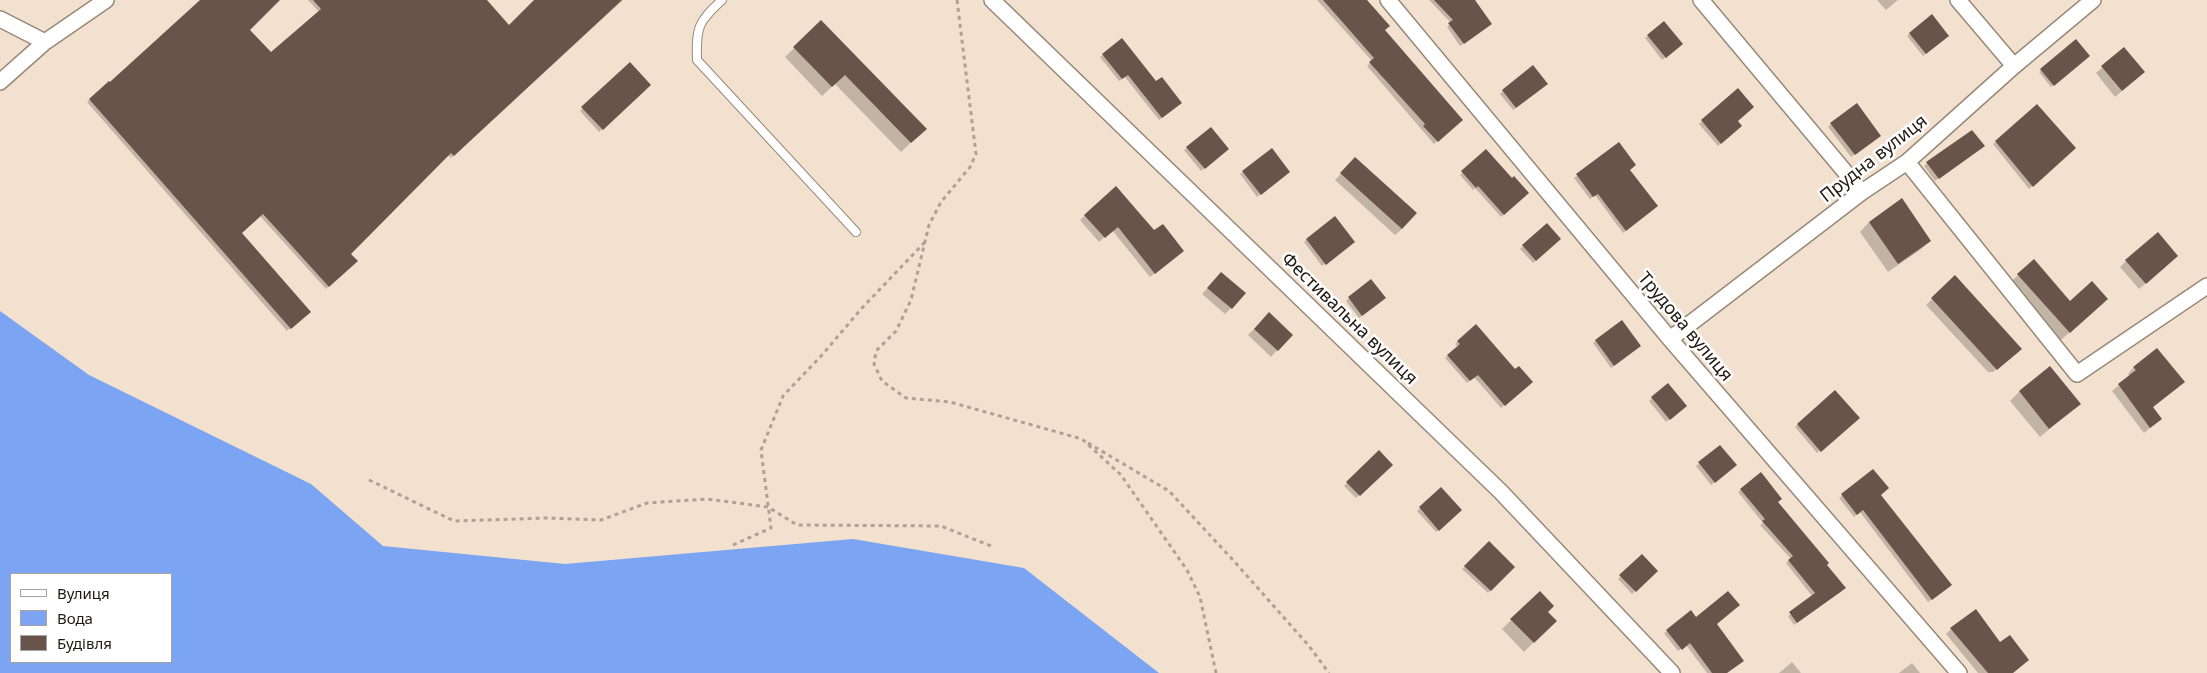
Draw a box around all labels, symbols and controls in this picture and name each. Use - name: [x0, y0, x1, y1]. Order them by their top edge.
- street label: Прудна вулиця: [1816, 111, 1932, 207]
- street label: Фестивальна вулиця: [1277, 248, 1421, 390]
- street label: Трудова вулиця: [1633, 268, 1737, 386]
- legend: [10, 573, 172, 663]
- text: Вулиця: [57, 583, 110, 603]
- text: Вода: [57, 608, 93, 628]
- text: Будівля: [57, 633, 112, 653]

